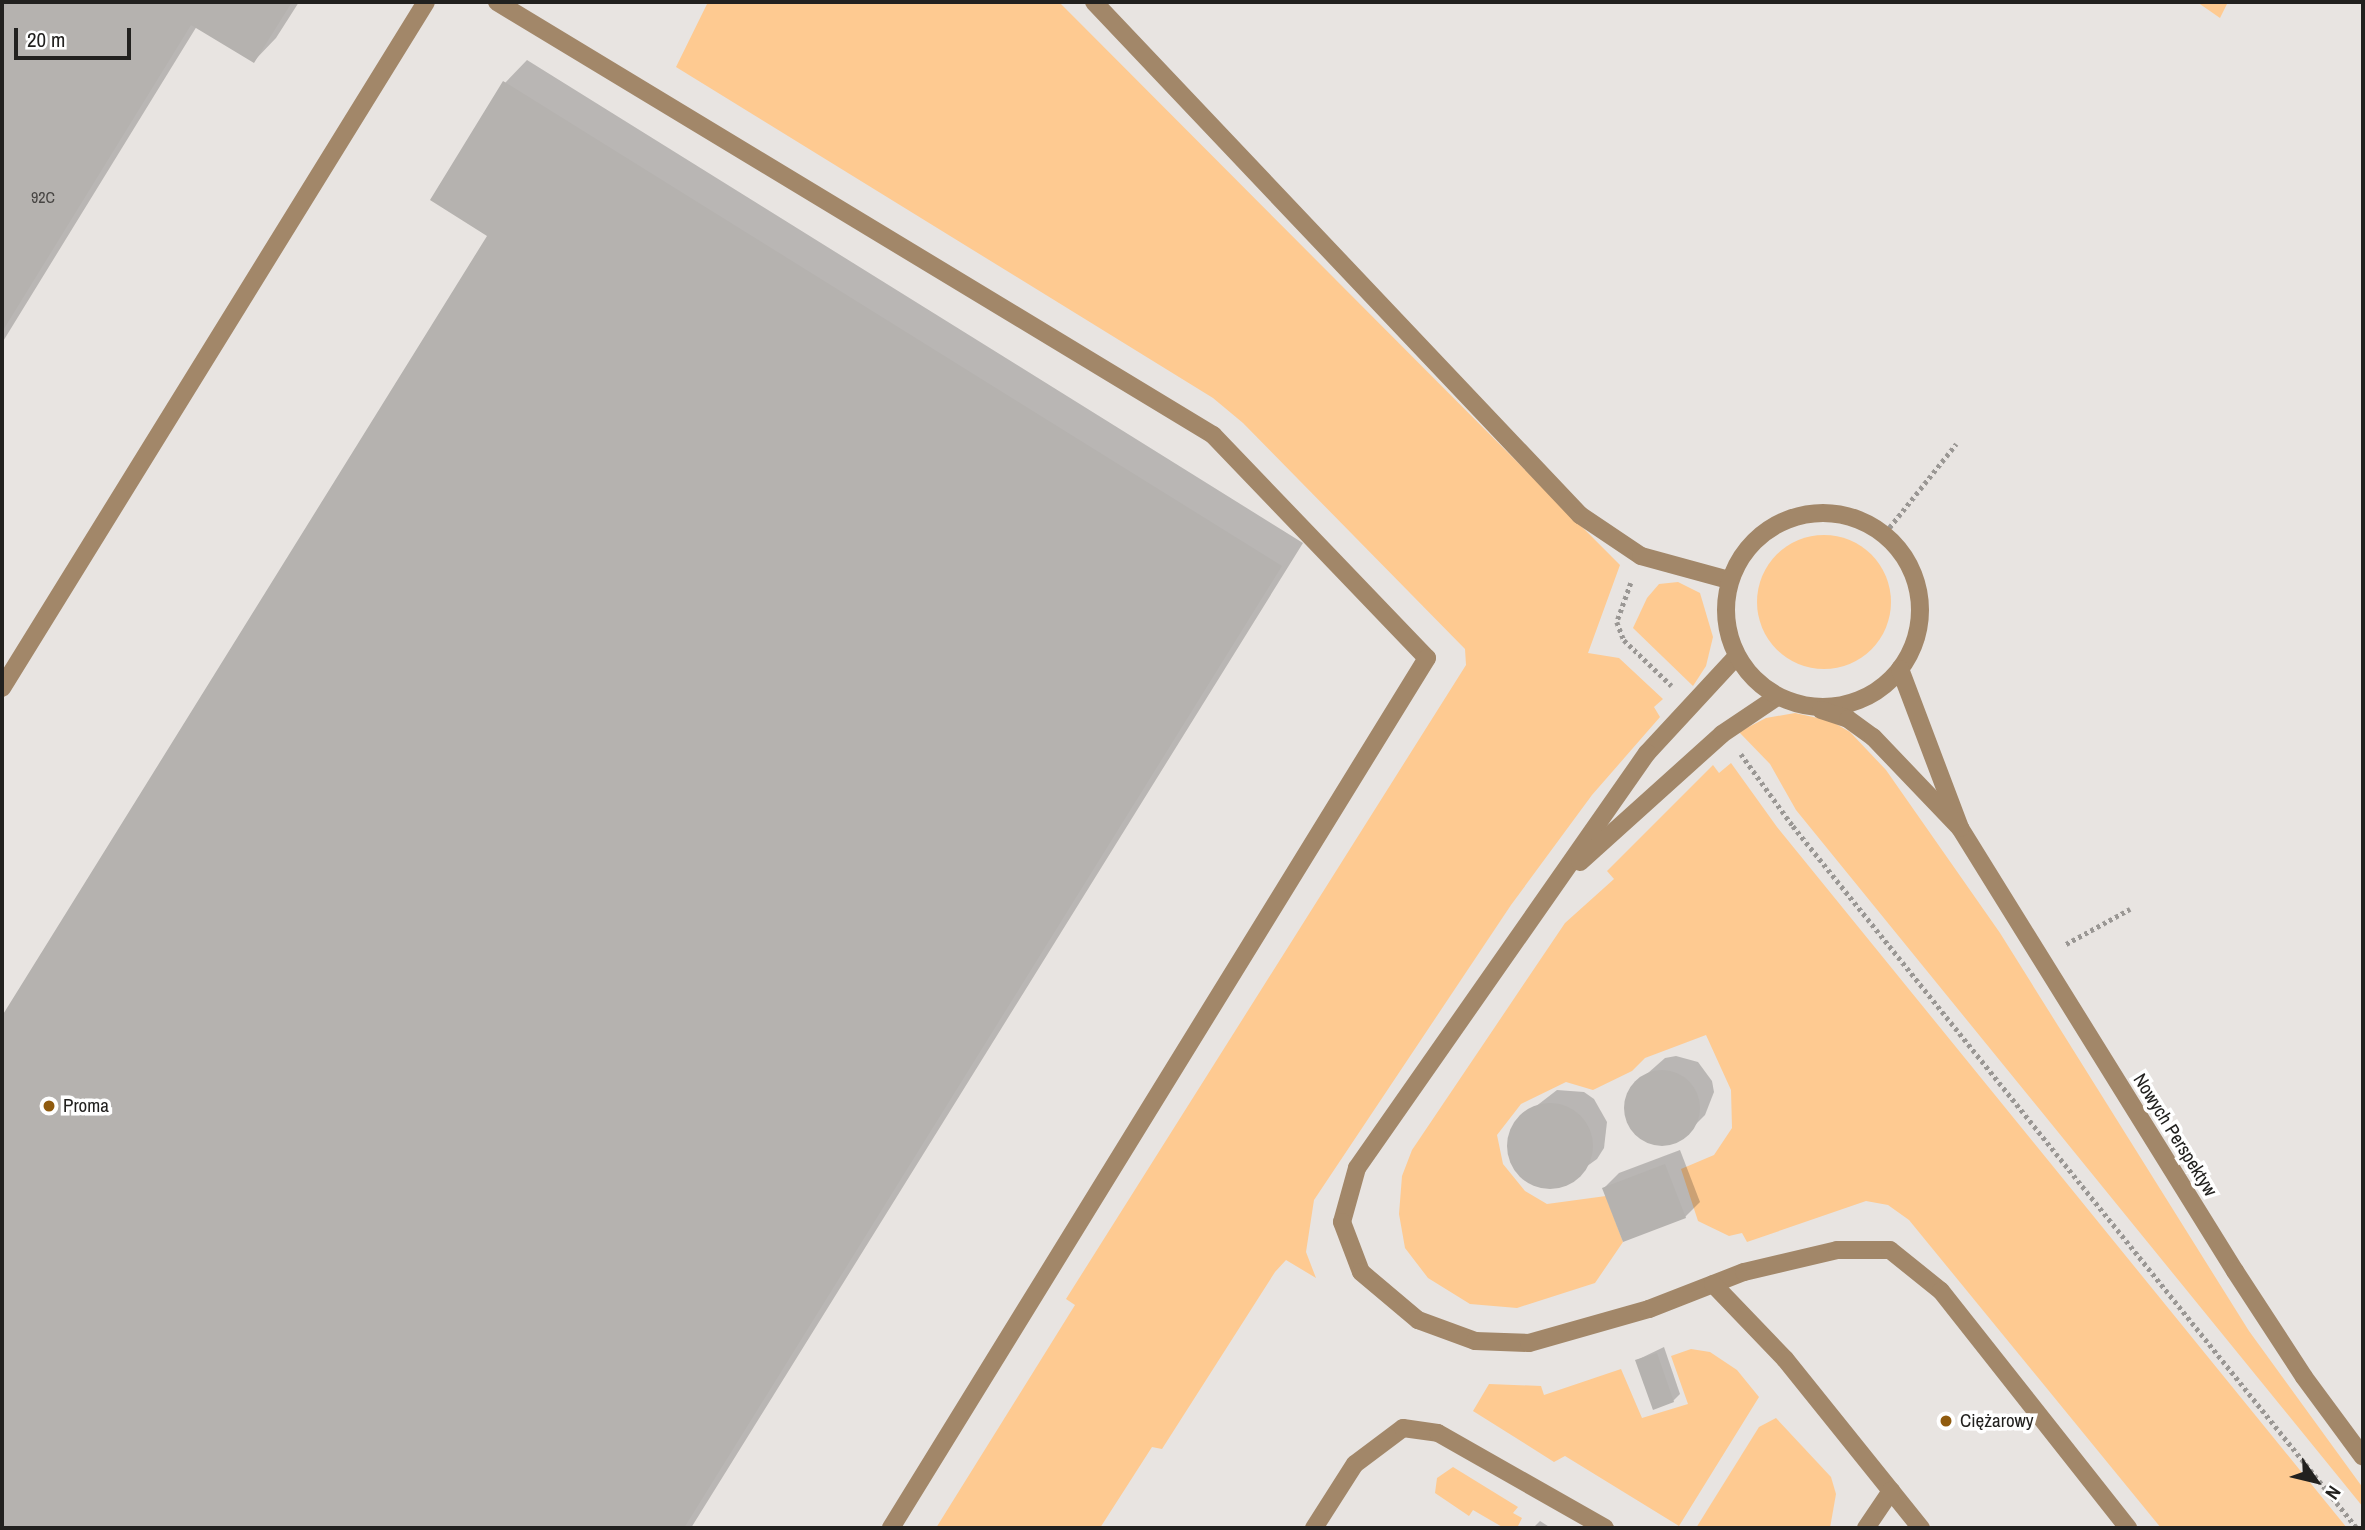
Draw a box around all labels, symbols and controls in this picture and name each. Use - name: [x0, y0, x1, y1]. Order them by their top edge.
- scale bar: [18, 14, 135, 58]
- text: 20 m: [27, 25, 65, 54]
- house number: 92C: [31, 187, 55, 207]
- street label: Nowych Perspektyw: [2128, 1069, 2222, 1201]
- place label: Proma: [63, 1095, 109, 1117]
- marker: Proma: [41, 1098, 57, 1114]
- place label: Ciężarowy: [1960, 1410, 2034, 1432]
- marker: Ciężarowy: [1938, 1413, 1954, 1429]
- north arrow: [2281, 1446, 2351, 1516]
- text: N: [2319, 1481, 2347, 1505]

